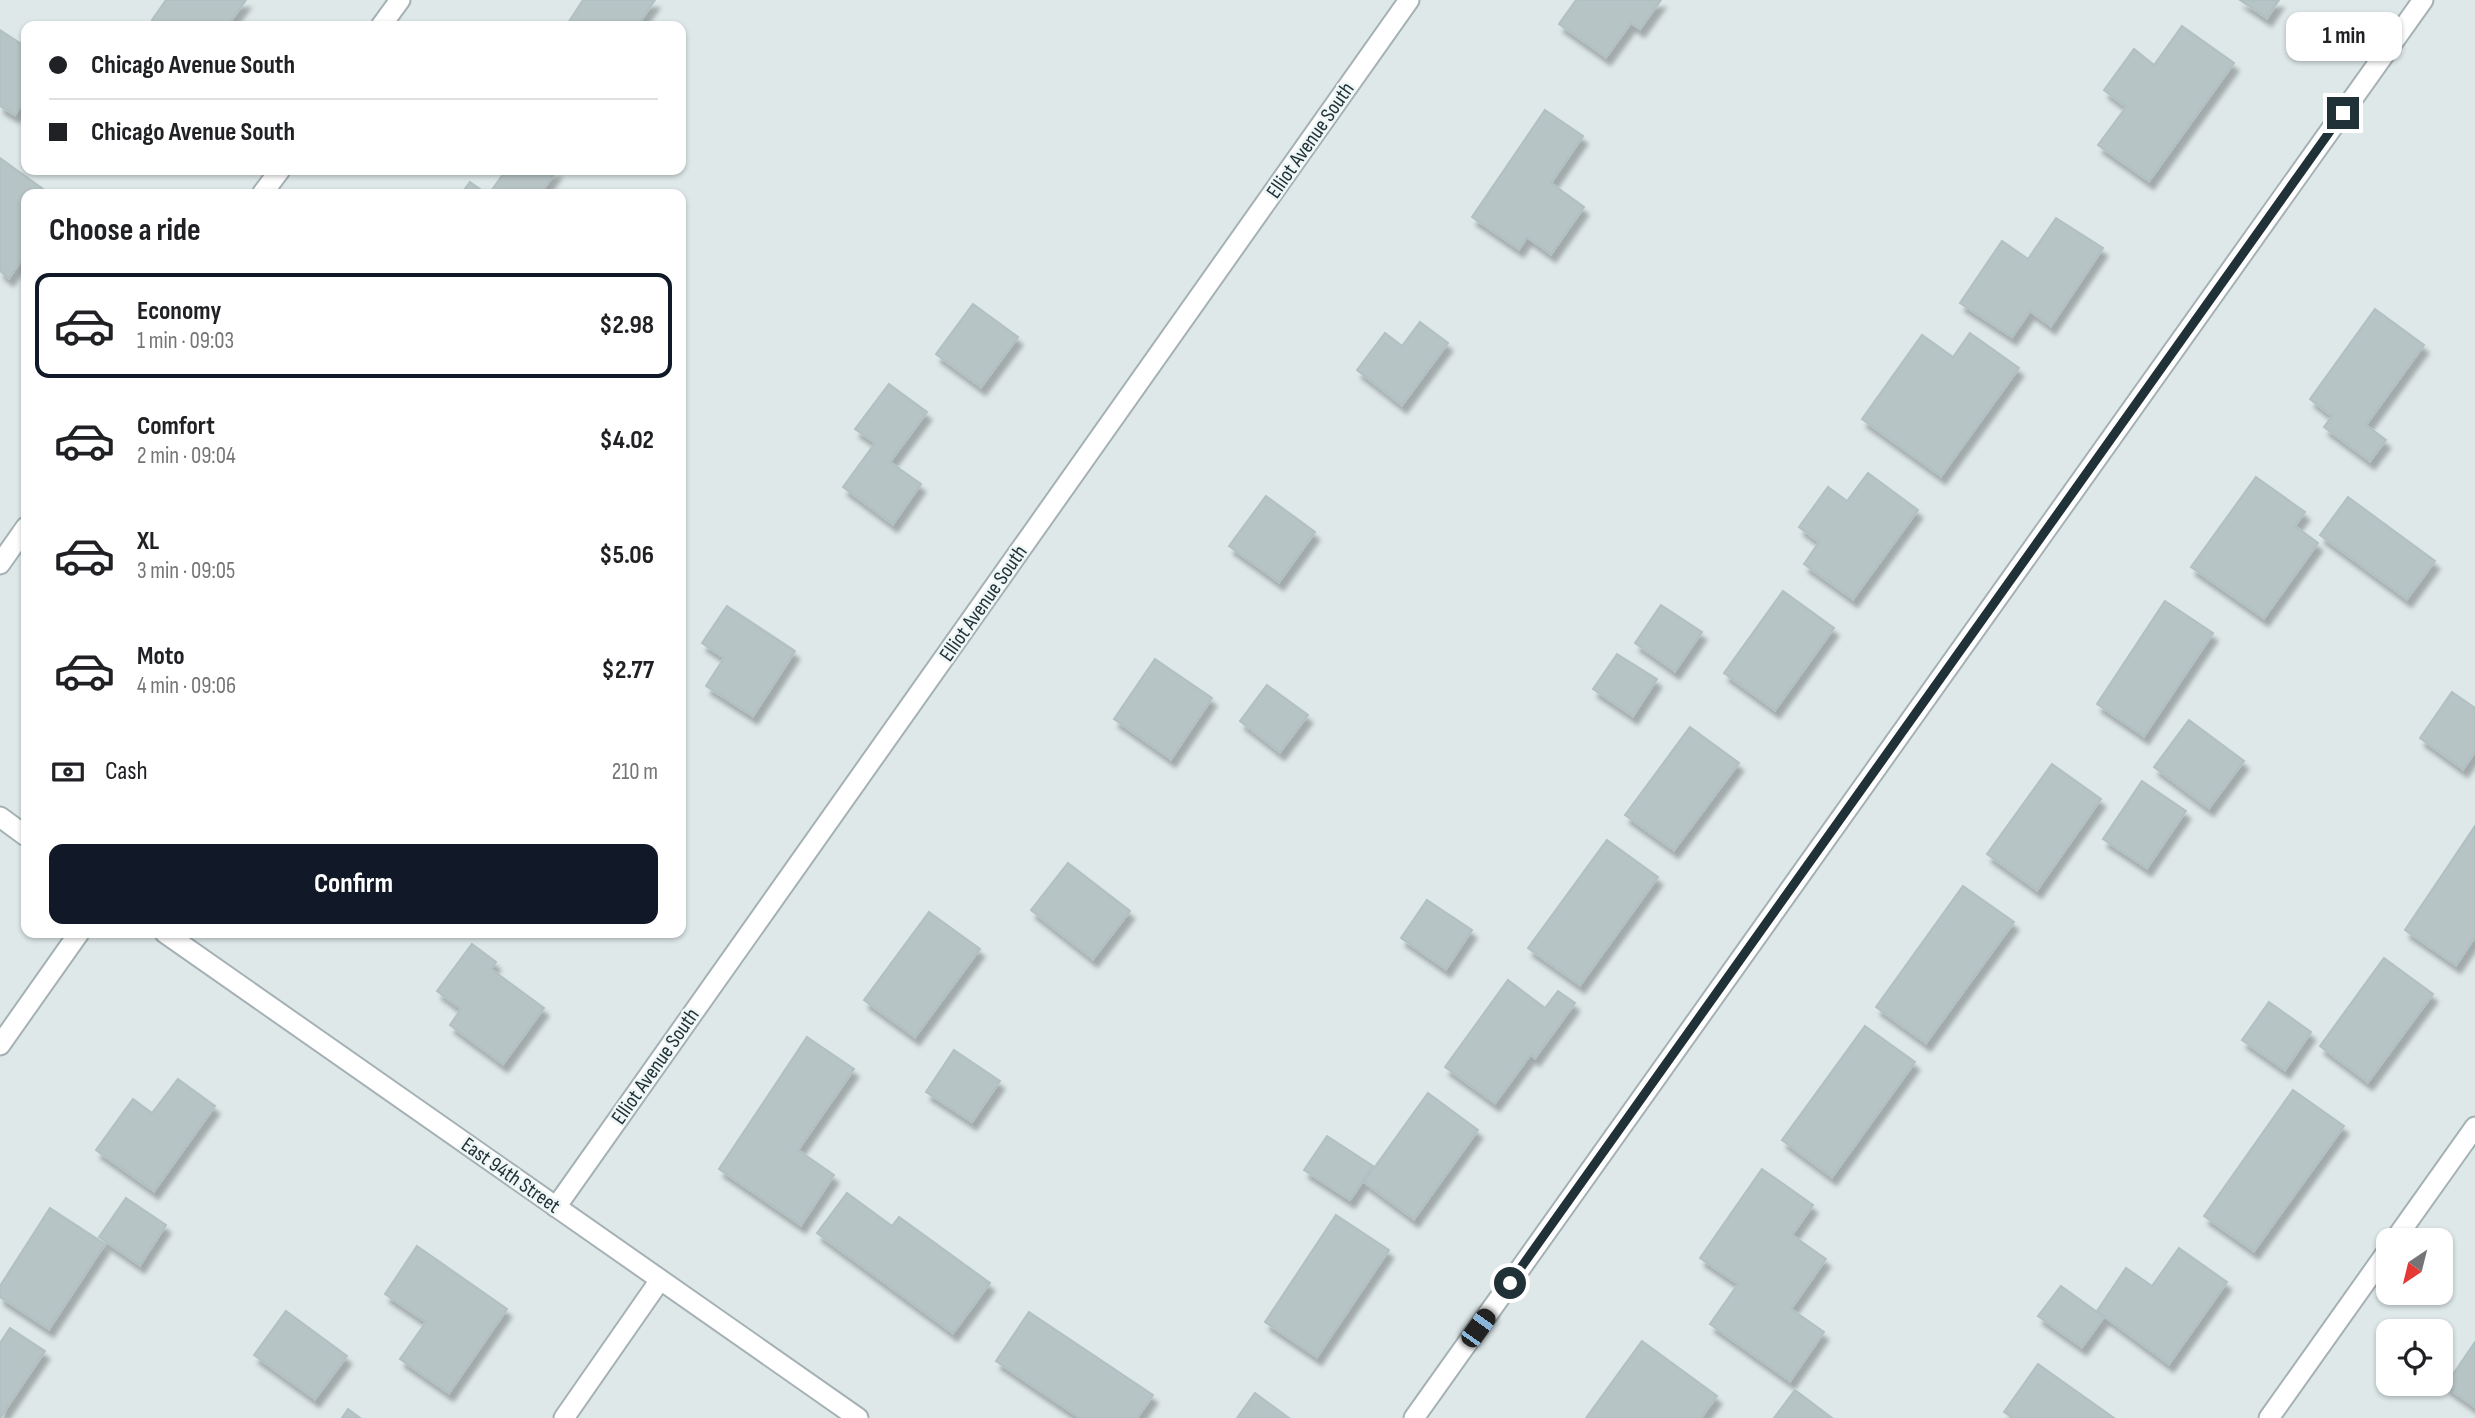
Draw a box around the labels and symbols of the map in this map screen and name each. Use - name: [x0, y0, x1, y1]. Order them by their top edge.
- callout: 1 min: [2285, 11, 2401, 60]
- street label: Elliot Avenue South: [1261, 77, 1360, 203]
- route end: [2327, 97, 2359, 129]
- street label: Elliot Avenue South: [934, 540, 1033, 666]
- street label: Elliot Avenue South: [606, 1003, 705, 1129]
- street label: East 94th Street: [457, 1132, 565, 1219]
- north arrow: [2376, 1228, 2454, 1306]
- route start: [1494, 1267, 1526, 1299]
- car: [1458, 1305, 1499, 1351]

